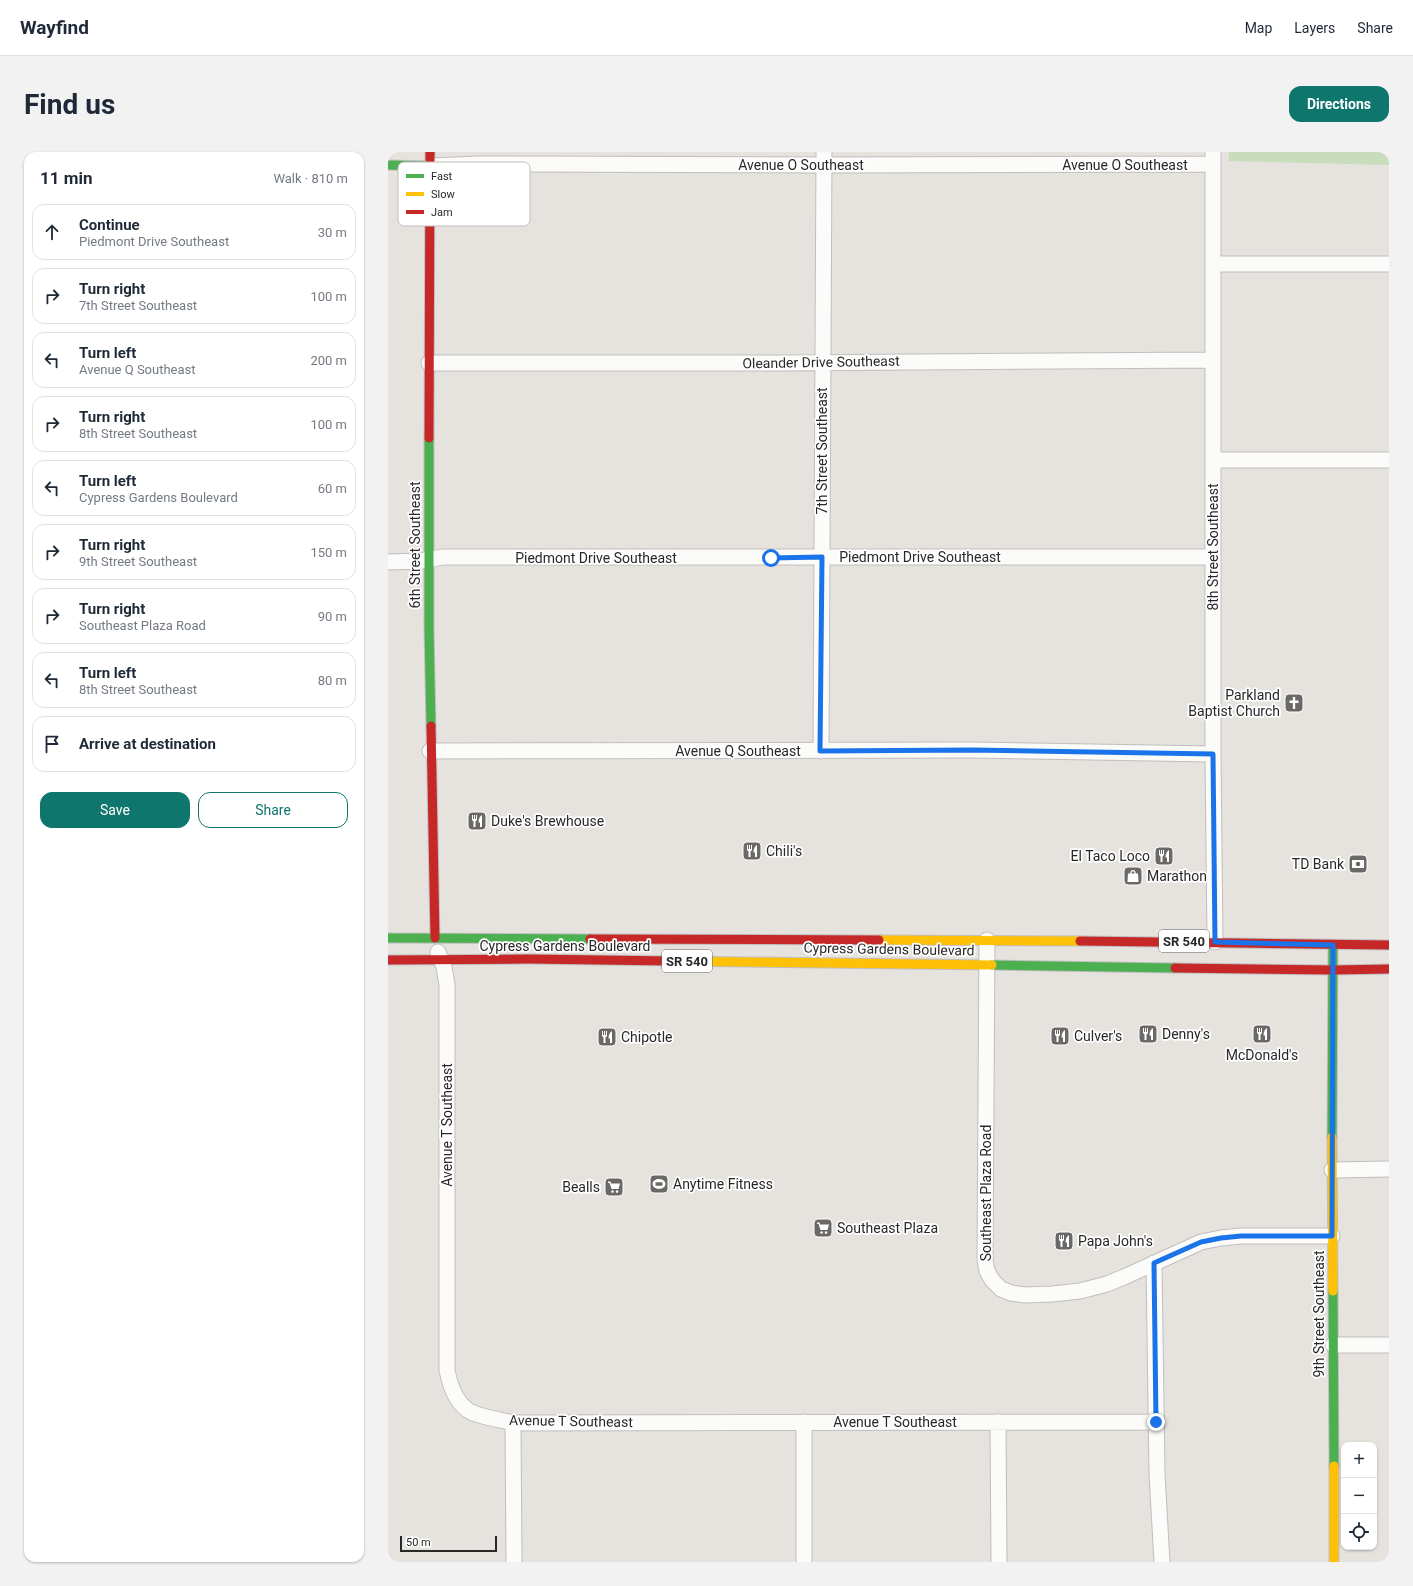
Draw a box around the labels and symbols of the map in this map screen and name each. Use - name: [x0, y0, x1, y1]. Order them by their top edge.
- street label: Avenue O Southeast: [738, 157, 864, 173]
- street label: Avenue O Southeast: [1062, 157, 1188, 173]
- legend: [398, 162, 530, 226]
- text: Fast: [431, 170, 453, 183]
- text: Slow: [431, 188, 455, 201]
- text: Jam: [431, 206, 453, 219]
- street label: Oleander Drive Southeast: [742, 353, 900, 371]
- street label: 7th Street Southeast: [814, 387, 830, 515]
- street label: 6th Street Southeast: [407, 481, 423, 609]
- street label: 8th Street Southeast: [1205, 483, 1221, 611]
- route start: [762, 549, 780, 567]
- street label: Piedmont Drive Southeast: [839, 549, 1001, 565]
- street label: Piedmont Drive Southeast: [515, 550, 677, 566]
- place label: Parkland Baptist Church: [1188, 687, 1280, 719]
- church icon: Parkland Baptist Church: [1283, 692, 1305, 714]
- street label: Avenue Q Southeast: [675, 743, 801, 759]
- restaurant icon: Duke's Brewhouse: [466, 810, 488, 832]
- place label: Duke's Brewhouse: [491, 813, 604, 829]
- restaurant icon: Chili's: [741, 840, 763, 862]
- place label: Chili's: [766, 843, 802, 859]
- restaurant icon: El Taco Loco: [1153, 845, 1175, 867]
- place label: El Taco Loco: [1071, 848, 1150, 864]
- bank icon: TD Bank: [1347, 853, 1369, 875]
- place label: TD Bank: [1292, 856, 1345, 872]
- shop icon: Marathon: [1122, 865, 1144, 887]
- place label: Marathon: [1147, 868, 1207, 884]
- road number: SR 540: [1159, 930, 1209, 952]
- street label: Cypress Gardens Boulevard: [479, 938, 651, 954]
- street label: Cypress Gardens Boulevard: [803, 940, 975, 958]
- road number: SR 540: [662, 950, 712, 972]
- restaurant icon: Denny's: [1137, 1023, 1159, 1045]
- restaurant icon: McDonald's: [1251, 1023, 1273, 1045]
- restaurant icon: Culver's: [1049, 1025, 1071, 1047]
- restaurant icon: Chipotle: [596, 1026, 618, 1048]
- place label: Denny's: [1162, 1026, 1210, 1042]
- place label: Culver's: [1074, 1028, 1122, 1044]
- place label: Chipotle: [621, 1029, 672, 1045]
- place label: McDonald's: [1226, 1047, 1298, 1063]
- street label: Avenue T Southeast: [439, 1063, 455, 1187]
- street label: Southeast Plaza Road: [978, 1125, 994, 1261]
- sports icon: Anytime Fitness: [648, 1173, 670, 1195]
- supermarket icon: Bealls: [603, 1176, 625, 1198]
- place label: Anytime Fitness: [673, 1176, 773, 1192]
- place label: Bealls: [562, 1179, 600, 1195]
- supermarket icon: Southeast Plaza: [812, 1217, 834, 1239]
- place label: Southeast Plaza: [837, 1220, 938, 1236]
- restaurant icon: Papa John's: [1053, 1230, 1075, 1252]
- place label: Papa John's: [1078, 1233, 1153, 1249]
- street label: 9th Street Southeast: [1311, 1250, 1327, 1378]
- street label: Avenue T Southeast: [509, 1412, 633, 1430]
- route end: [1147, 1413, 1165, 1431]
- street label: Avenue T Southeast: [833, 1414, 957, 1430]
- scale bar: [400, 1534, 497, 1553]

